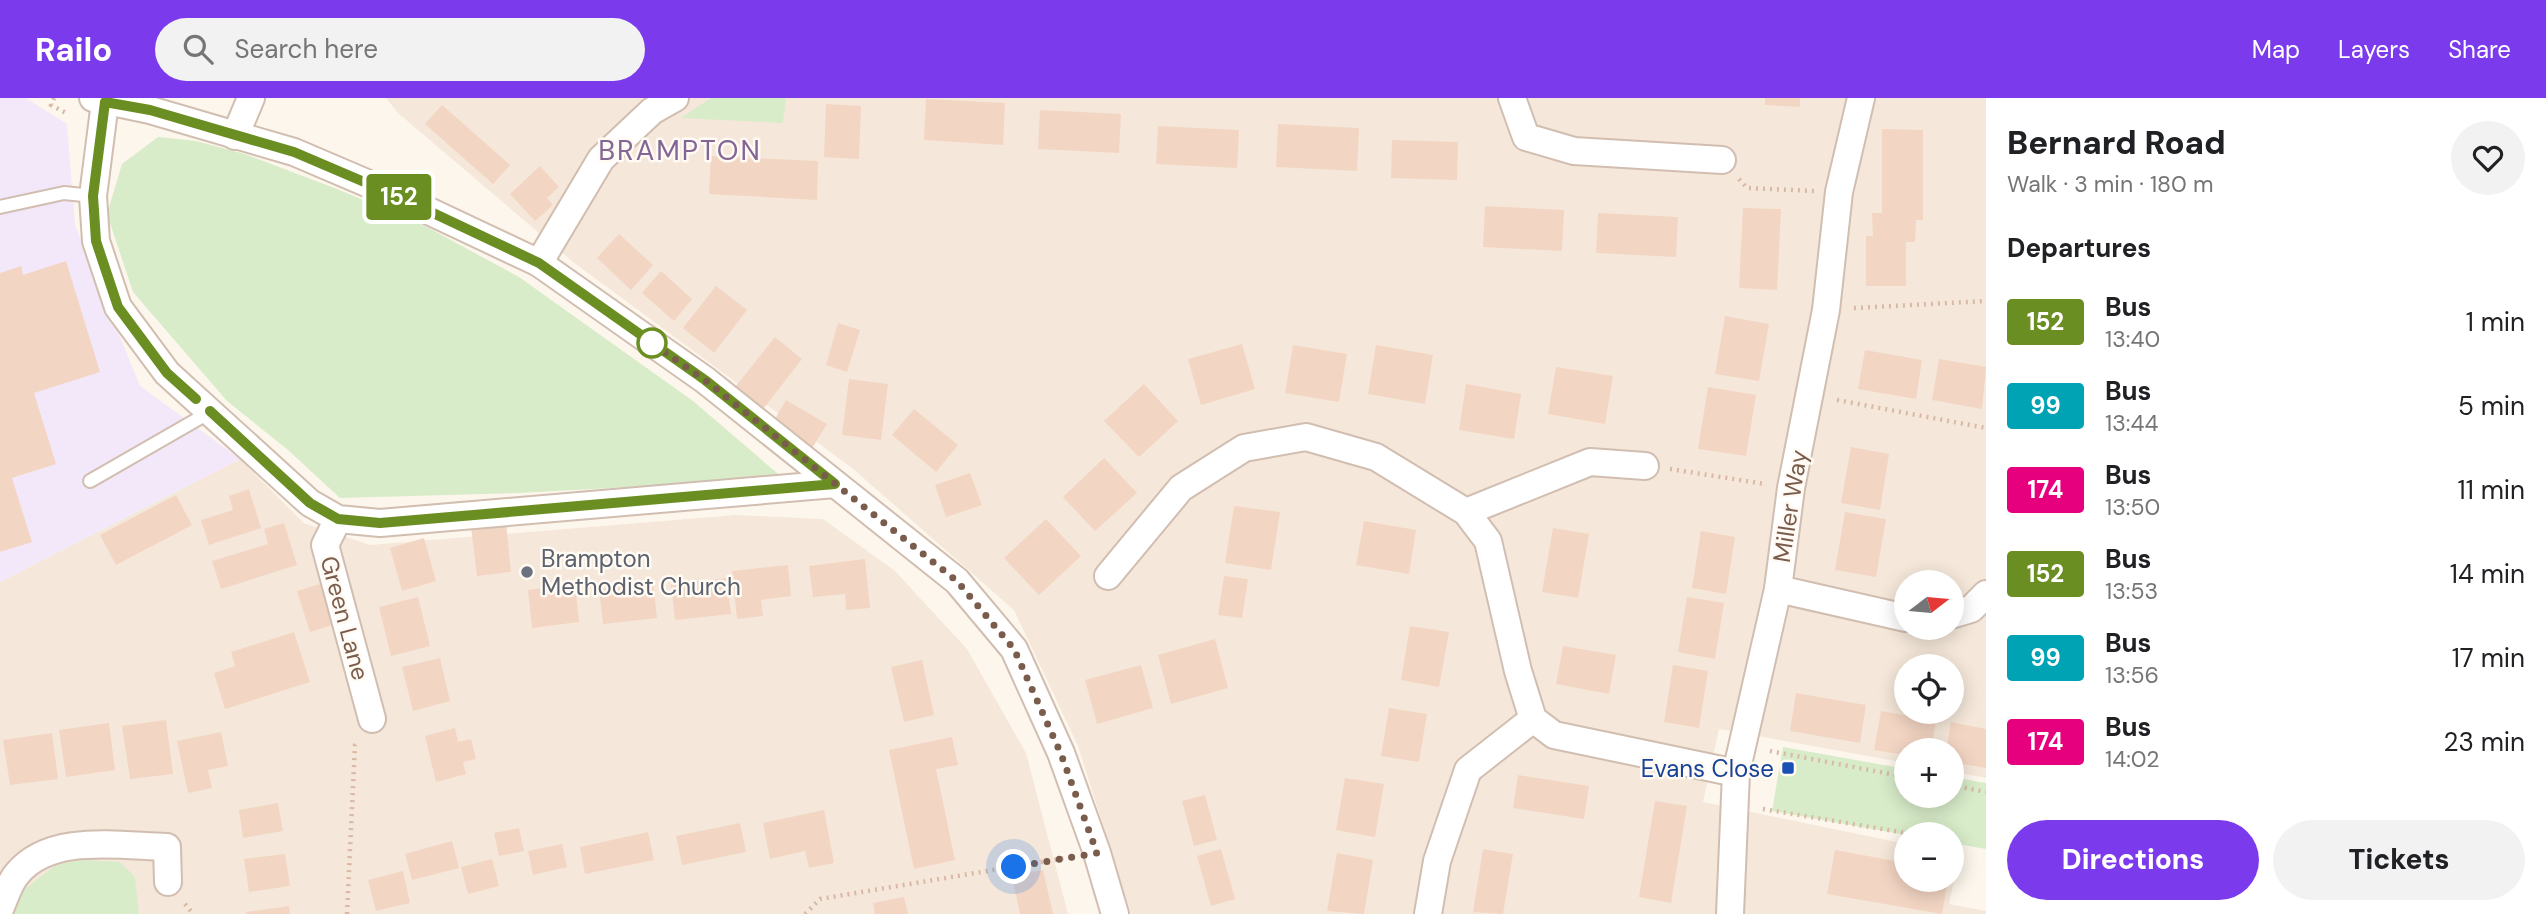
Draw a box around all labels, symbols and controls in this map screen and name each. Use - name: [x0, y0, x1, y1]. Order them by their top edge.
- search box: [155, 18, 645, 81]
- text: Railo: [35, 28, 113, 71]
- icon: search: [179, 30, 217, 68]
- text: Search here: [235, 32, 378, 66]
- text: Map: [2252, 34, 2300, 65]
- text: Layers: [2338, 34, 2410, 65]
- text: Share: [2448, 34, 2511, 65]
- text: Bernard Road: [2007, 121, 2226, 164]
- button: heart: [2451, 121, 2525, 195]
- district label: BRAMPTON: [598, 132, 762, 169]
- text: Walk · 3 min · 180 m: [2007, 169, 2213, 199]
- line badge: 152: [359, 174, 439, 220]
- text: 152: [380, 181, 418, 212]
- text: Departures: [2007, 231, 2151, 265]
- text: Bus: [2105, 290, 2151, 324]
- text: 1 min: [2466, 305, 2525, 339]
- text: 152: [2027, 306, 2064, 337]
- text: 13:40: [2105, 324, 2160, 354]
- unlabelled marker: [637, 328, 667, 358]
- text: Bus: [2105, 374, 2151, 408]
- text: 5 min: [2458, 389, 2525, 423]
- text: 99: [2030, 390, 2061, 421]
- text: 13:44: [2105, 408, 2158, 438]
- street label: Miller Way: [1766, 447, 1814, 565]
- text: Bus: [2105, 458, 2151, 492]
- text: 11 min: [2458, 473, 2525, 507]
- text: 174: [2028, 474, 2063, 505]
- text: 13:50: [2105, 492, 2160, 522]
- text: Bus: [2105, 542, 2151, 576]
- place label: Brampton Methodist Church: [541, 543, 741, 602]
- street label: Green Lane: [314, 553, 376, 683]
- text: 14 min: [2450, 557, 2525, 591]
- text: 152: [2027, 558, 2064, 589]
- marker: Brampton Methodist Church: [519, 564, 535, 580]
- north arrow: [1894, 570, 1964, 640]
- map controls: [1894, 570, 1964, 892]
- text: 13:53: [2105, 576, 2158, 606]
- text: Bus: [2105, 626, 2151, 660]
- text: 17 min: [2452, 641, 2525, 675]
- text: 99: [2030, 642, 2061, 673]
- button: locate: [1894, 654, 1964, 724]
- text: 13:56: [2105, 660, 2159, 690]
- text: Bus: [2105, 710, 2151, 744]
- text: 23 min: [2443, 725, 2525, 759]
- text: 174: [2028, 726, 2063, 757]
- button: +: [1894, 738, 1964, 808]
- text: 14:02: [2105, 744, 2160, 774]
- place label: Evans Close: [1641, 753, 1774, 784]
- marker: Evans Close: [1780, 760, 1796, 776]
- button: Directions: [2007, 820, 2259, 900]
- button: Tickets: [2273, 820, 2525, 900]
- button: −: [1894, 822, 1964, 892]
- your location: [996, 849, 1031, 884]

